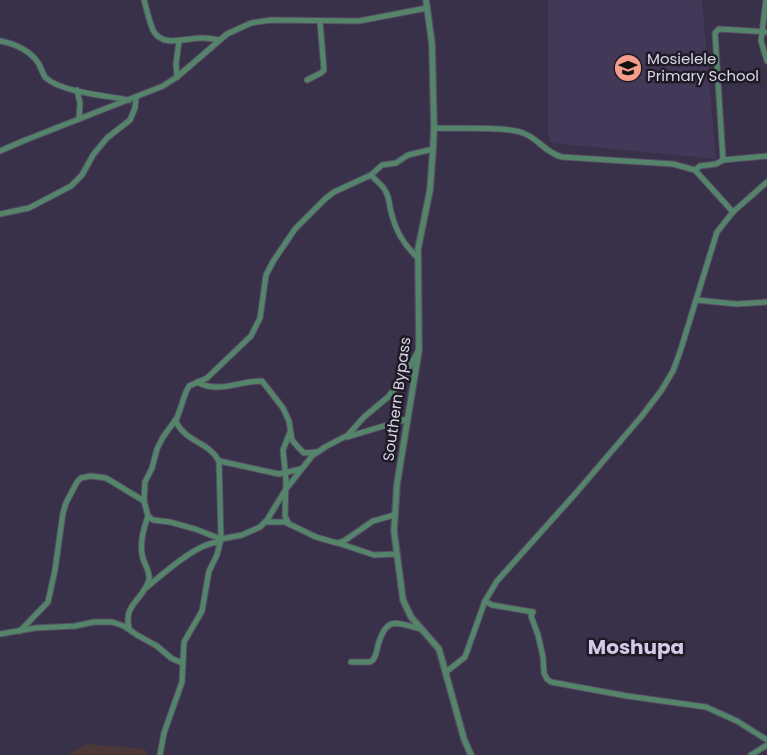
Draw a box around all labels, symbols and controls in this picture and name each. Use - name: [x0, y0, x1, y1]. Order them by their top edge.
- place label: Mosielele Primary School: [647, 48, 759, 86]
- school or university icon: Mosielele Primary School: [613, 53, 643, 83]
- street label: Southern Bypass: [377, 335, 416, 462]
- district label: Moshupa: [588, 633, 684, 661]

